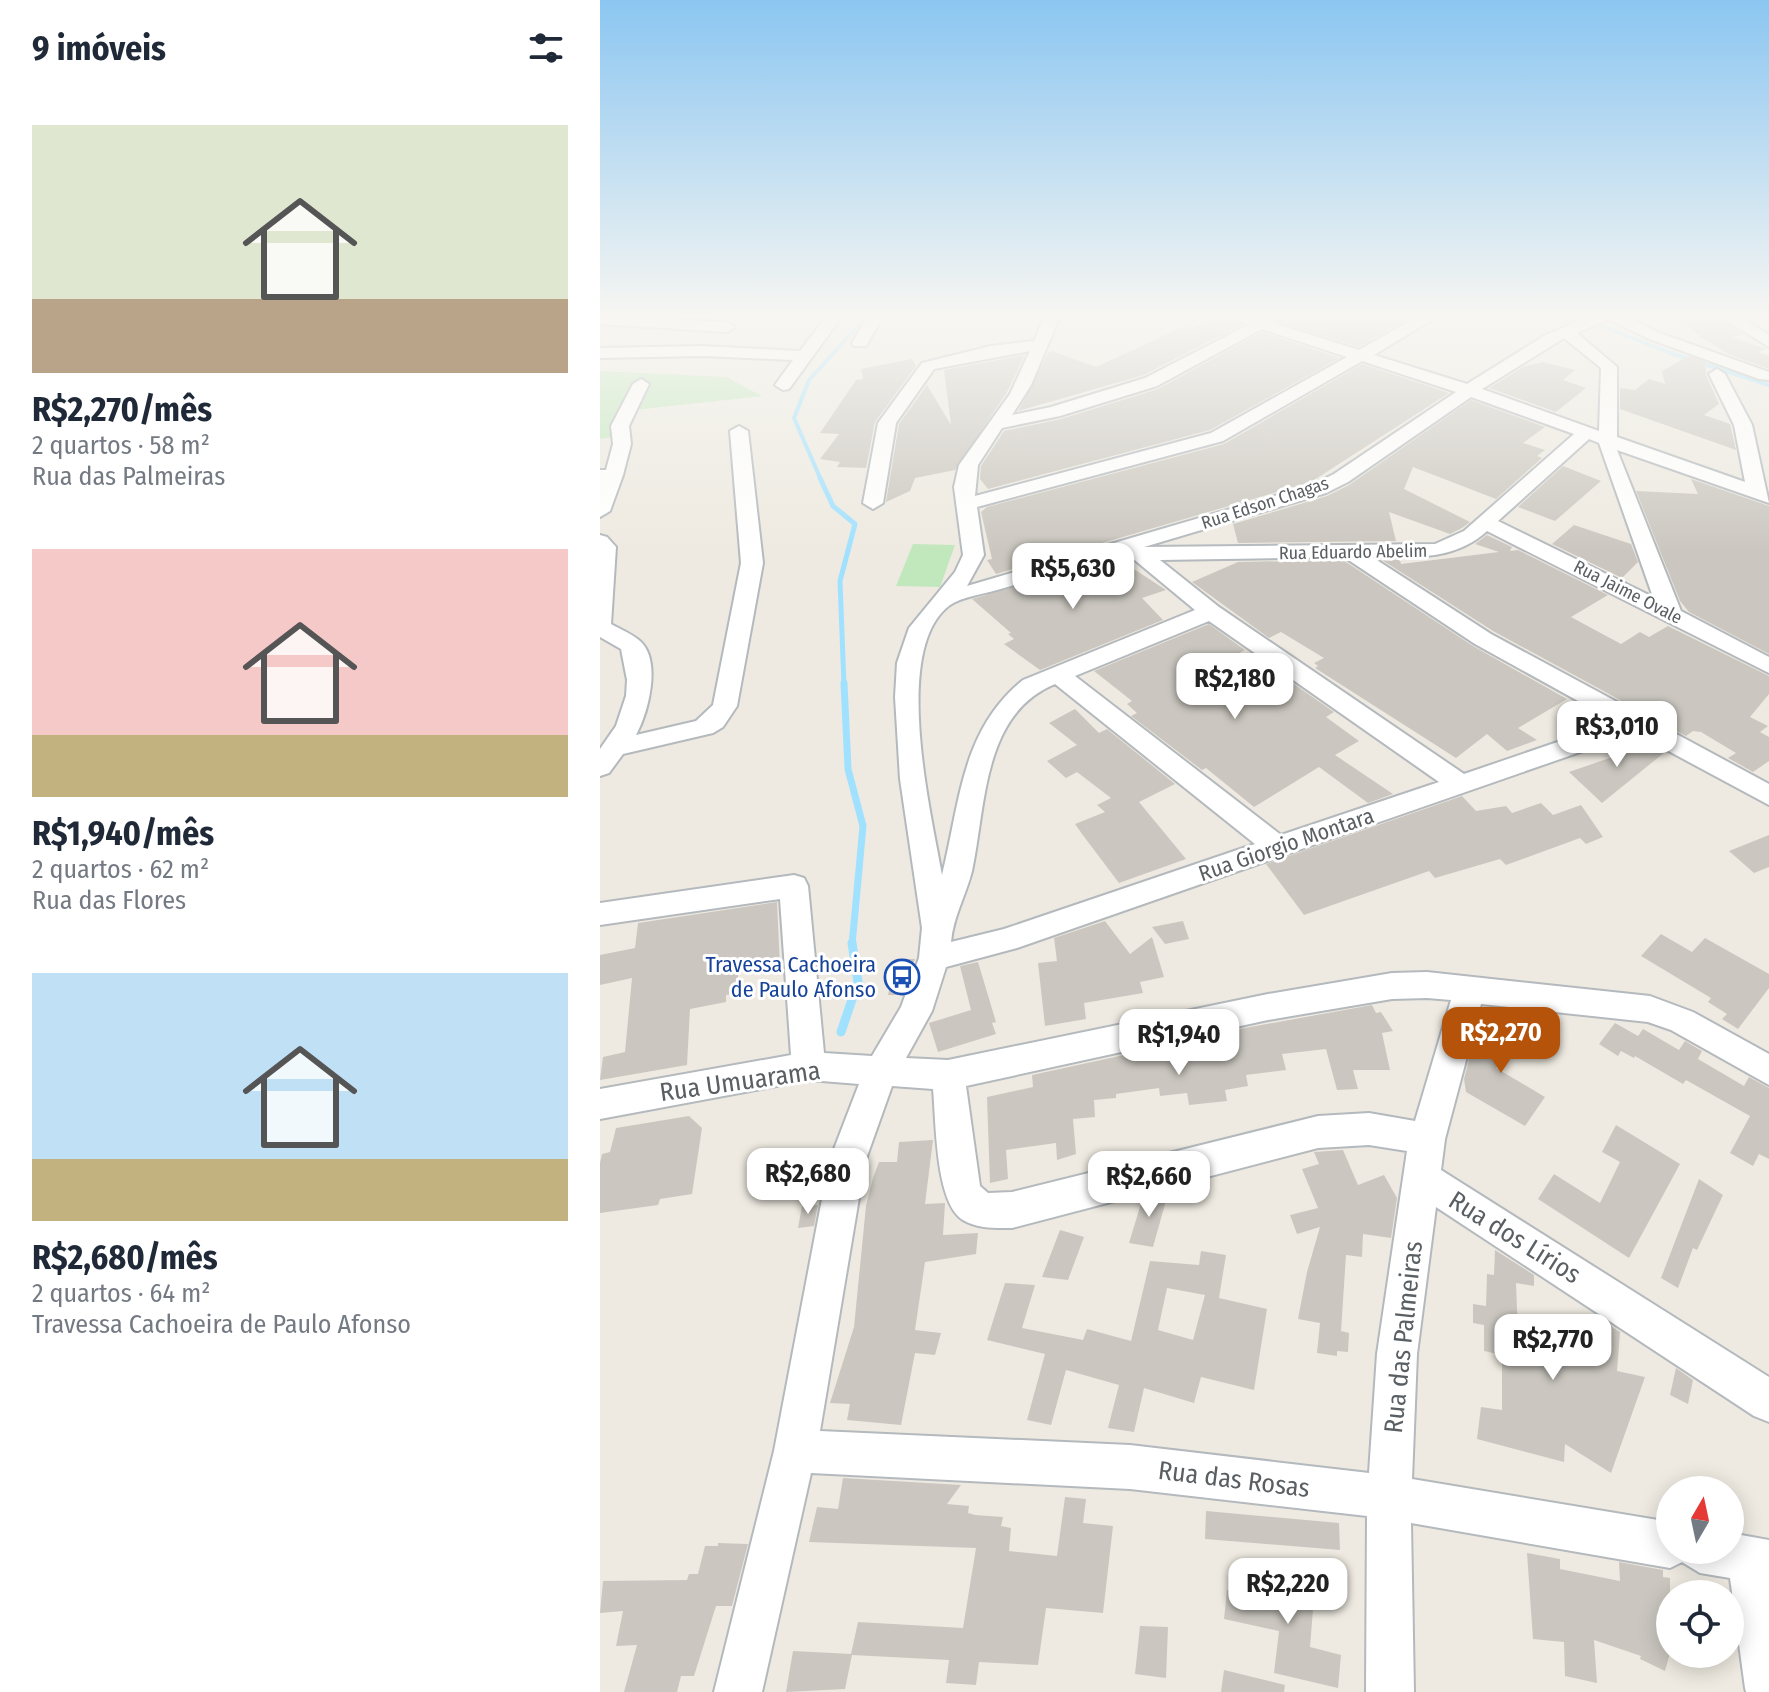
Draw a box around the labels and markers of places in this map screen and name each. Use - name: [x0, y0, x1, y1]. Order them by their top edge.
- pin: R$5,630: [999, 543, 1147, 611]
- pin: R$2,180: [1161, 653, 1309, 721]
- pin: R$3,010: [1543, 701, 1691, 769]
- place label: Travessa Cachoeira de Paulo Afonso: [706, 951, 876, 1003]
- bus stop icon: Travessa Cachoeira de Paulo Afonso: [883, 958, 921, 996]
- pin: R$2,270: [1427, 1007, 1575, 1075]
- pin: R$1,940: [1105, 1009, 1253, 1077]
- pin: R$2,680: [734, 1148, 882, 1216]
- pin: R$2,660: [1075, 1151, 1223, 1219]
- pin: R$2,770: [1479, 1314, 1627, 1382]
- pin: R$2,220: [1214, 1558, 1362, 1626]

